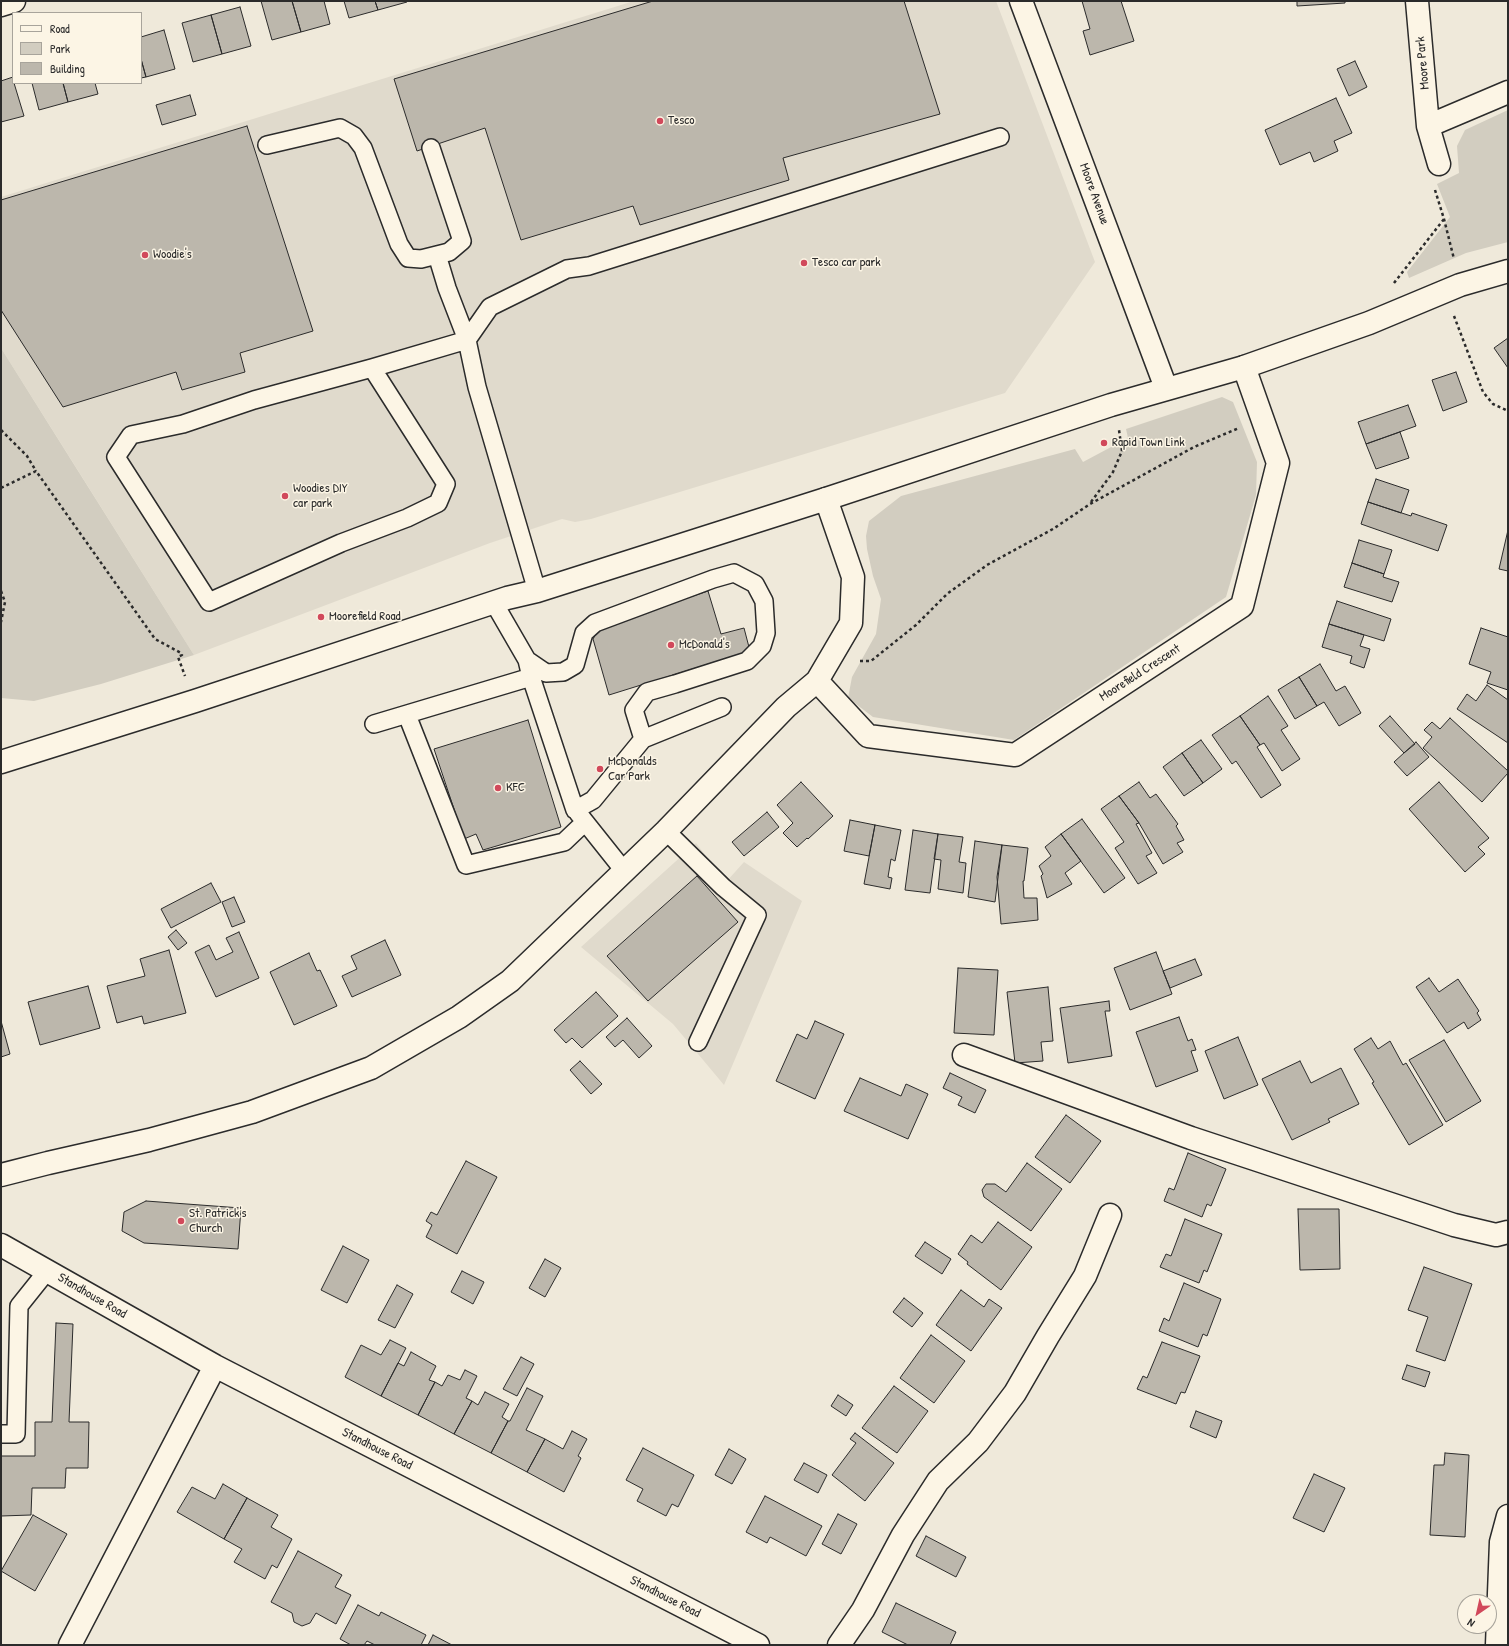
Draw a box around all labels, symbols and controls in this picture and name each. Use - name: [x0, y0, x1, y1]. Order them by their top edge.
- legend: [12, 12, 142, 84]
- text: Road: [50, 20, 70, 37]
- street label: Moore Park: [1413, 36, 1433, 90]
- text: Park: [50, 40, 70, 57]
- text: Building: [50, 60, 85, 77]
- place label: Tesco: [668, 113, 695, 129]
- marker: Tesco: [655, 116, 665, 126]
- street label: Moore Avenue: [1076, 161, 1112, 227]
- place label: Woodie's: [153, 247, 192, 263]
- marker: Woodie's: [140, 250, 150, 260]
- place label: Tesco car park: [812, 255, 881, 271]
- marker: Tesco car park: [799, 258, 809, 268]
- place label: Rapid Town Link: [1112, 435, 1185, 451]
- marker: Rapid Town Link: [1099, 438, 1109, 448]
- place label: Woodies DIY car park: [293, 481, 348, 512]
- marker: Woodies DIY car park: [280, 491, 290, 501]
- place label: Moorefield Road: [329, 609, 401, 625]
- marker: Moorefield Road: [316, 612, 326, 622]
- place label: McDonald's: [679, 637, 730, 653]
- marker: McDonald's: [666, 640, 676, 650]
- street label: Moorefield Crescent: [1097, 641, 1183, 705]
- place label: McDonalds Car Park: [608, 754, 657, 785]
- marker: McDonalds Car Park: [595, 764, 605, 774]
- place label: KFC: [506, 780, 525, 796]
- marker: KFC: [493, 783, 503, 793]
- place label: St. Patrick's Church: [189, 1206, 247, 1237]
- marker: St. Patrick's Church: [176, 1216, 186, 1226]
- street label: Standhouse Road: [55, 1270, 129, 1322]
- street label: Standhouse Road: [339, 1425, 415, 1473]
- street label: Standhouse Road: [627, 1573, 703, 1621]
- north arrow: [1457, 1594, 1497, 1634]
- text: N: [1465, 1616, 1477, 1631]

